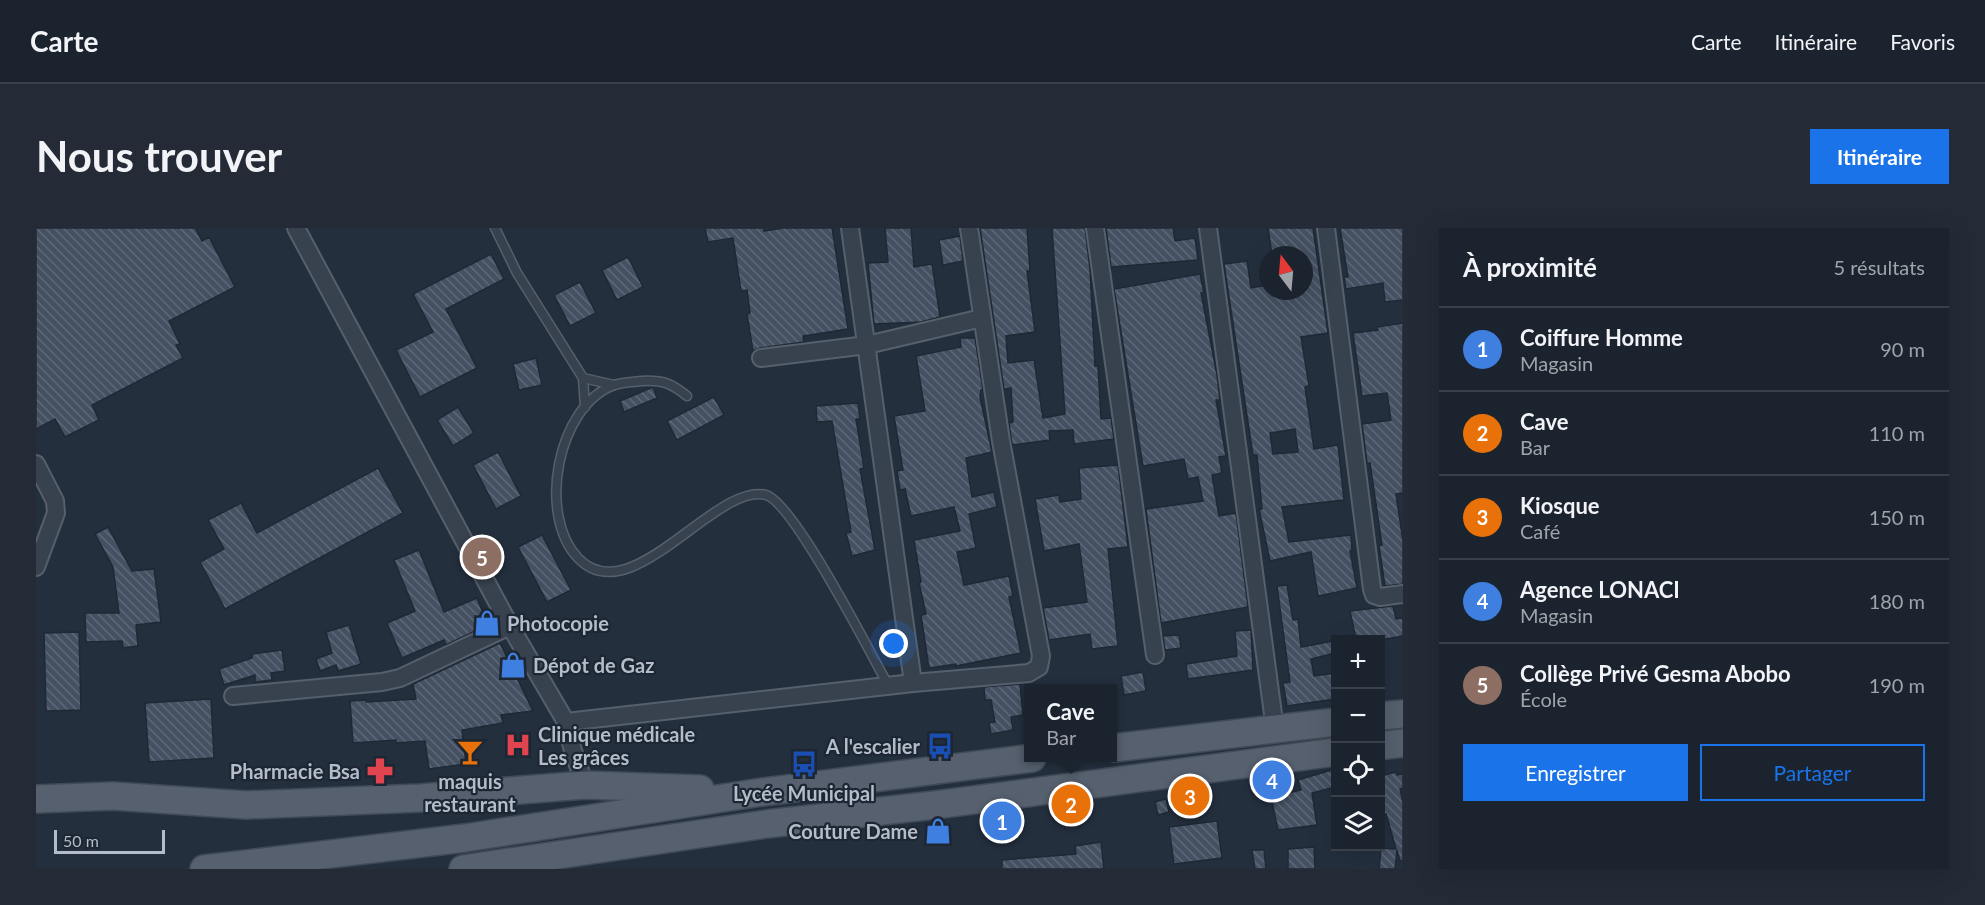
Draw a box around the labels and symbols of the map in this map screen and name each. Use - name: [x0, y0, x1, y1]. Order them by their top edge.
- north arrow: [1259, 246, 1313, 300]
- pin: 5: [462, 534, 502, 580]
- shop icon: Photocopie: [472, 608, 502, 638]
- place label: Photocopie: [507, 611, 609, 635]
- your location: [879, 629, 908, 658]
- shop icon: Dépot de Gaz: [498, 650, 528, 680]
- place label: Dépot de Gaz: [533, 653, 654, 677]
- place label: Clinique médicale Les grâces: [538, 722, 695, 769]
- hospital icon: Clinique médicale Les grâces: [503, 730, 533, 760]
- bus stop icon: A l'escalier: [925, 731, 955, 761]
- place label: A l'escalier: [825, 734, 921, 758]
- bar icon: maquis restaurant: [455, 737, 485, 767]
- bus stop icon: Lycée Municipal: [789, 749, 819, 779]
- pharmacy icon: Pharmacie Bsa: [365, 756, 395, 786]
- pin: 4: [1252, 758, 1292, 802]
- place label: Pharmacie Bsa: [230, 759, 360, 783]
- place label: maquis restaurant: [424, 769, 516, 816]
- pin: 3: [1170, 774, 1210, 818]
- place label: Lycée Municipal: [733, 781, 875, 805]
- pin: 2: [1052, 782, 1090, 826]
- pin: 1: [982, 798, 1022, 844]
- shop icon: Couture Dame: [923, 816, 953, 846]
- place label: Couture Dame: [788, 819, 918, 843]
- scale bar: [54, 827, 165, 854]

